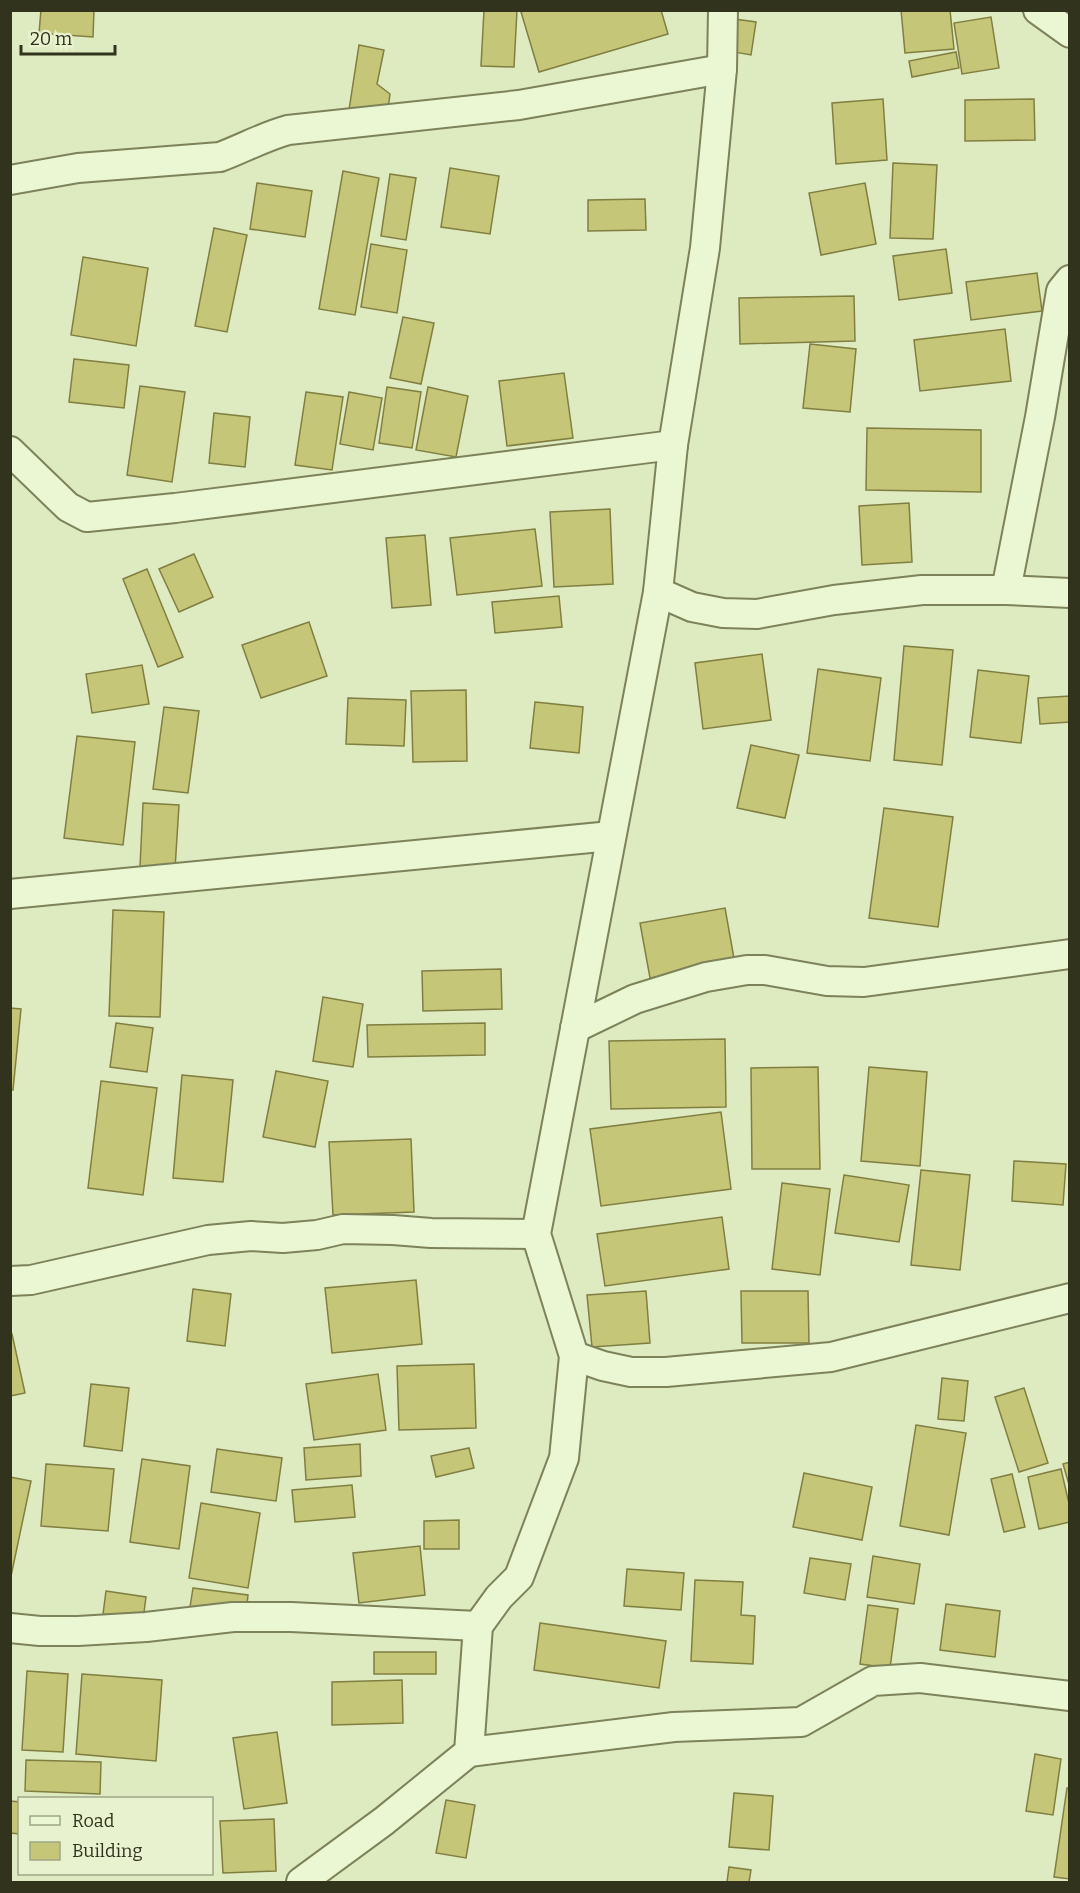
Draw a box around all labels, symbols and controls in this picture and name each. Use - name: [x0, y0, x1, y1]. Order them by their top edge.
- scale bar: [21, 18, 116, 56]
- text: 20 m: [30, 28, 72, 50]
- legend: [18, 1797, 213, 1875]
- text: Road: [72, 1810, 115, 1832]
- text: Building: [72, 1840, 143, 1862]

